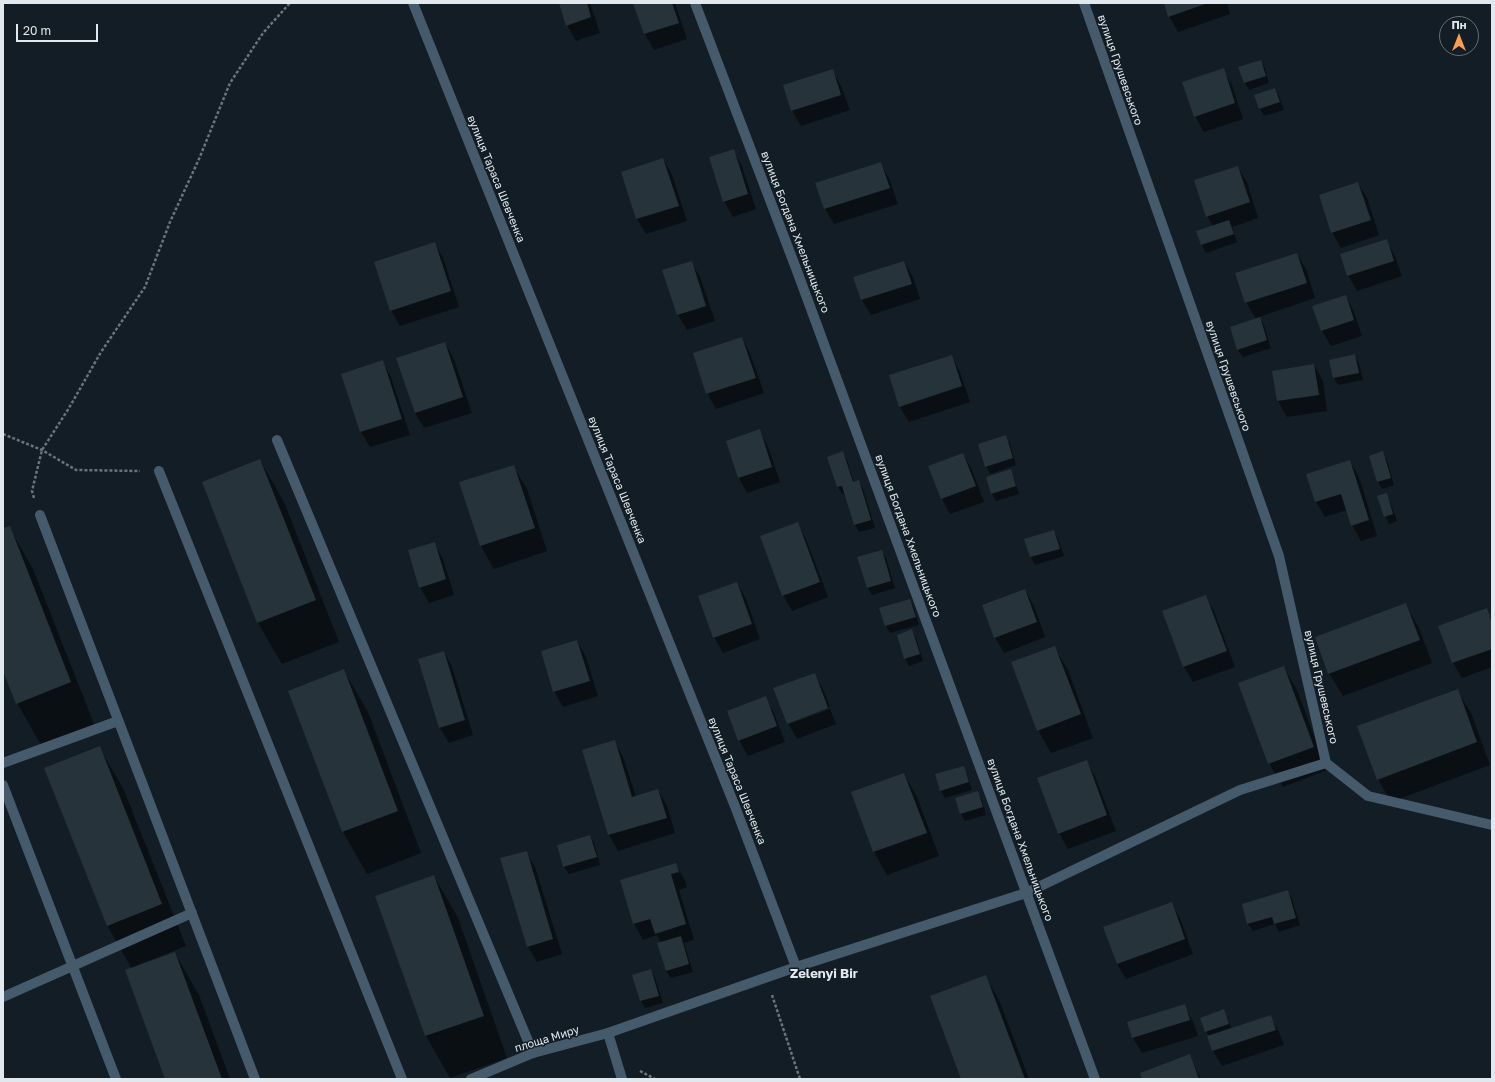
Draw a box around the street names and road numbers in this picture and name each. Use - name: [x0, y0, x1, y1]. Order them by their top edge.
- street label: вулиця Грушевського: [1095, 13, 1145, 127]
- street label: вулиця Тараса Шевченка: [464, 114, 528, 244]
- street label: вулиця Богдана Хмельницького: [758, 149, 832, 315]
- street label: вулиця Грушевського: [1203, 319, 1253, 433]
- street label: вулиця Тараса Шевченка: [585, 415, 649, 545]
- street label: вулиця Богдана Хмельницького: [872, 453, 944, 619]
- street label: вулиця Грушевського: [1301, 629, 1341, 745]
- street label: вулиця Тараса Шевченка: [705, 716, 769, 846]
- street label: вулиця Богдана Хмельницького: [984, 757, 1056, 923]
- street label: площа Миру: [513, 1023, 581, 1055]

